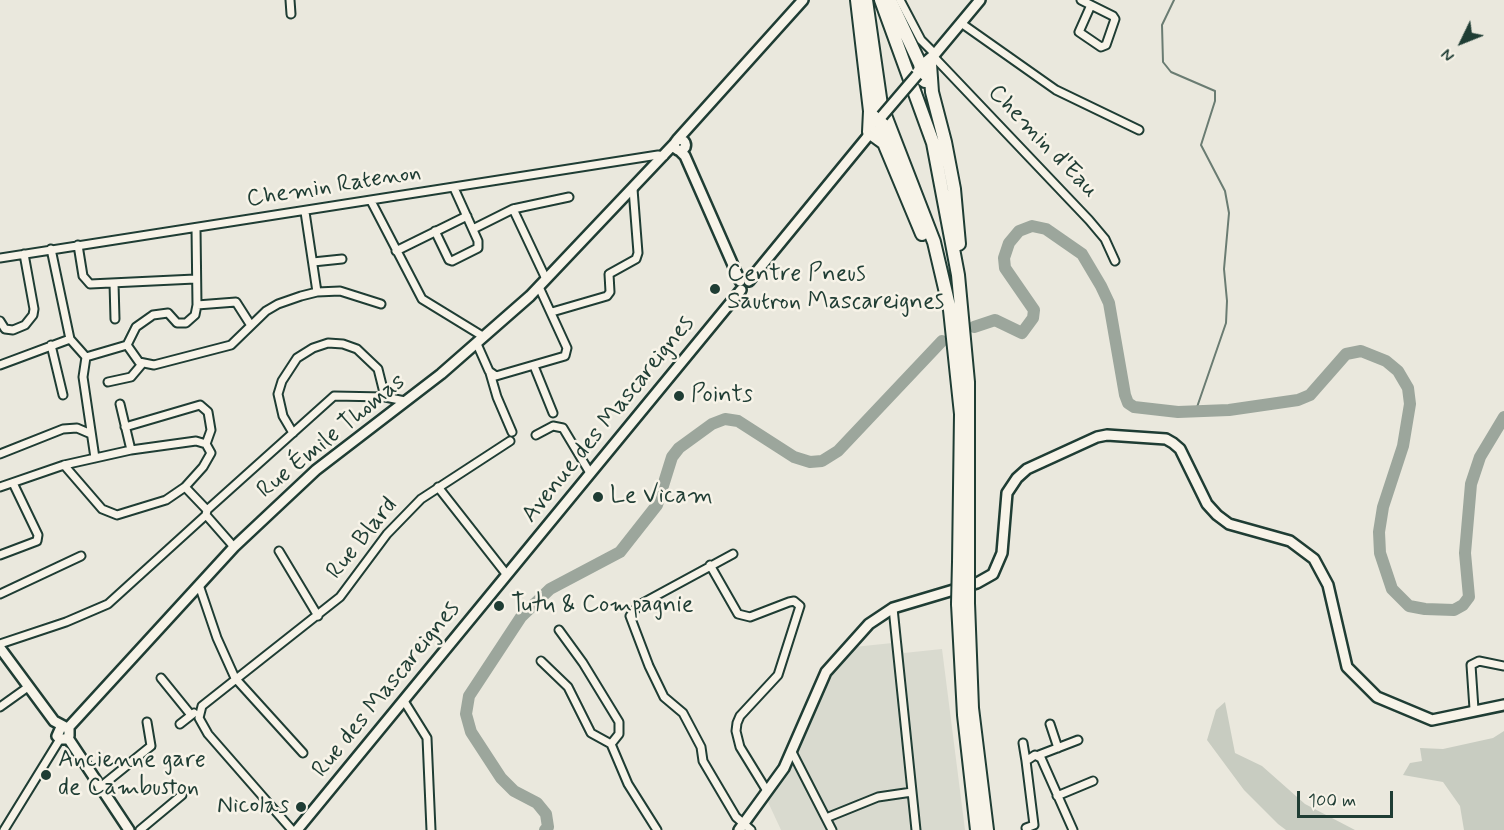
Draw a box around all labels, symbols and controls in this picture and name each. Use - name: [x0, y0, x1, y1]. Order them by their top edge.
- north arrow: [1432, 12, 1492, 72]
- text: N: [1437, 44, 1460, 66]
- street label: Chemin d'Eau: [981, 79, 1103, 205]
- street label: Chemin Ratenon: [245, 159, 423, 215]
- place label: Centre Pneus Sautron Mascareignes: [727, 261, 944, 317]
- marker: Centre Pneus Sautron Mascareignes: [708, 282, 722, 296]
- street label: Avenue des Mascareignes: [516, 311, 702, 529]
- street label: Rue Émile Thomas: [252, 368, 412, 506]
- place label: Points: [691, 382, 753, 410]
- marker: Points: [672, 389, 686, 403]
- place label: Le Vicam: [610, 483, 713, 511]
- marker: Le Vicam: [591, 490, 605, 504]
- street label: Rue Blard: [321, 492, 405, 586]
- place label: Tutu & Compagnie: [511, 592, 694, 620]
- street label: Rue des Mascareignes: [307, 596, 467, 784]
- marker: Tutu & Compagnie: [492, 599, 506, 613]
- place label: Ancienne gare de Cambuston: [58, 747, 206, 803]
- marker: Ancienne gare de Cambuston: [39, 768, 53, 782]
- scale bar: [1300, 779, 1396, 817]
- text: 100 m: [1308, 789, 1356, 813]
- place label: Nicolas: [217, 793, 289, 821]
- marker: Nicolas: [294, 800, 308, 814]

